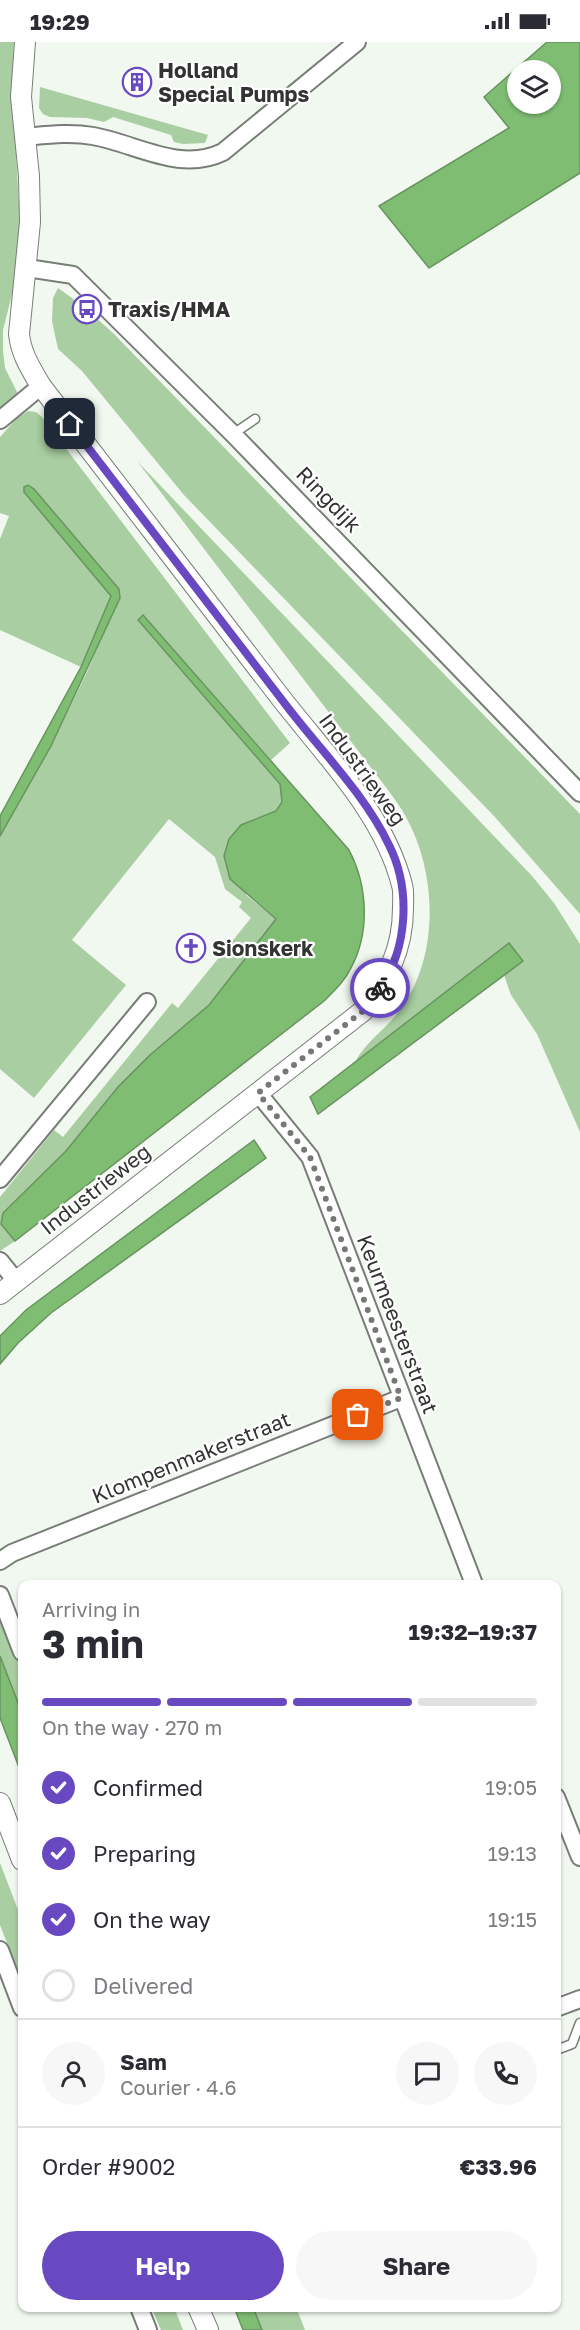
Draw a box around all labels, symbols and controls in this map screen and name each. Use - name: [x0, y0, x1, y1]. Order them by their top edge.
- text: 19:29: [30, 8, 90, 35]
- place label: Holland Special Pumps: [158, 57, 310, 107]
- map controls: [507, 60, 561, 114]
- button: layers: [507, 60, 561, 114]
- building icon: Holland Special Pumps: [121, 66, 153, 98]
- bus stop icon: Traxis/HMA: [71, 293, 103, 325]
- place label: Traxis/HMA: [108, 296, 230, 322]
- pin: [44, 398, 95, 449]
- icon: home: [53, 407, 86, 440]
- street label: Ringdijk: [291, 461, 367, 538]
- street label: Industrieweg: [314, 708, 412, 830]
- church icon: Sionskerk: [175, 932, 207, 964]
- place label: Sionskerk: [212, 935, 313, 961]
- courier: [350, 958, 410, 1018]
- icon: bike: [364, 972, 397, 1005]
- street label: Industrieweg: [35, 1138, 155, 1240]
- street label: Keurmeesterstraat: [352, 1231, 444, 1417]
- pin: [332, 1389, 383, 1440]
- icon: bag: [341, 1398, 374, 1431]
- street label: Klompenmakerstraat: [88, 1405, 294, 1509]
- text: Arriving in: [42, 1597, 140, 1621]
- text: 19:32–19:37: [408, 1618, 537, 1645]
- text: 3 min: [42, 1620, 144, 1667]
- text: On the way · 270 m: [42, 1715, 222, 1739]
- icon: check: [42, 1771, 75, 1804]
- text: Confirmed: [93, 1774, 203, 1801]
- text: 19:05: [485, 1775, 537, 1799]
- icon: check: [42, 1837, 75, 1870]
- text: Preparing: [93, 1840, 196, 1867]
- text: 19:13: [488, 1841, 537, 1865]
- icon: check: [42, 1903, 75, 1936]
- text: On the way: [93, 1906, 211, 1933]
- text: 19:15: [488, 1907, 537, 1931]
- text: Delivered: [93, 1972, 193, 1999]
- button: person: [42, 2042, 105, 2105]
- button: chat: [396, 2042, 459, 2105]
- button: phone: [474, 2042, 537, 2105]
- text: Sam: [120, 2048, 167, 2075]
- text: Courier · 4.6: [120, 2075, 237, 2099]
- text: Order #9002: [42, 2153, 175, 2180]
- text: €33.96: [460, 2153, 537, 2180]
- button: Help: [42, 2231, 284, 2300]
- button: Share: [296, 2231, 537, 2300]

